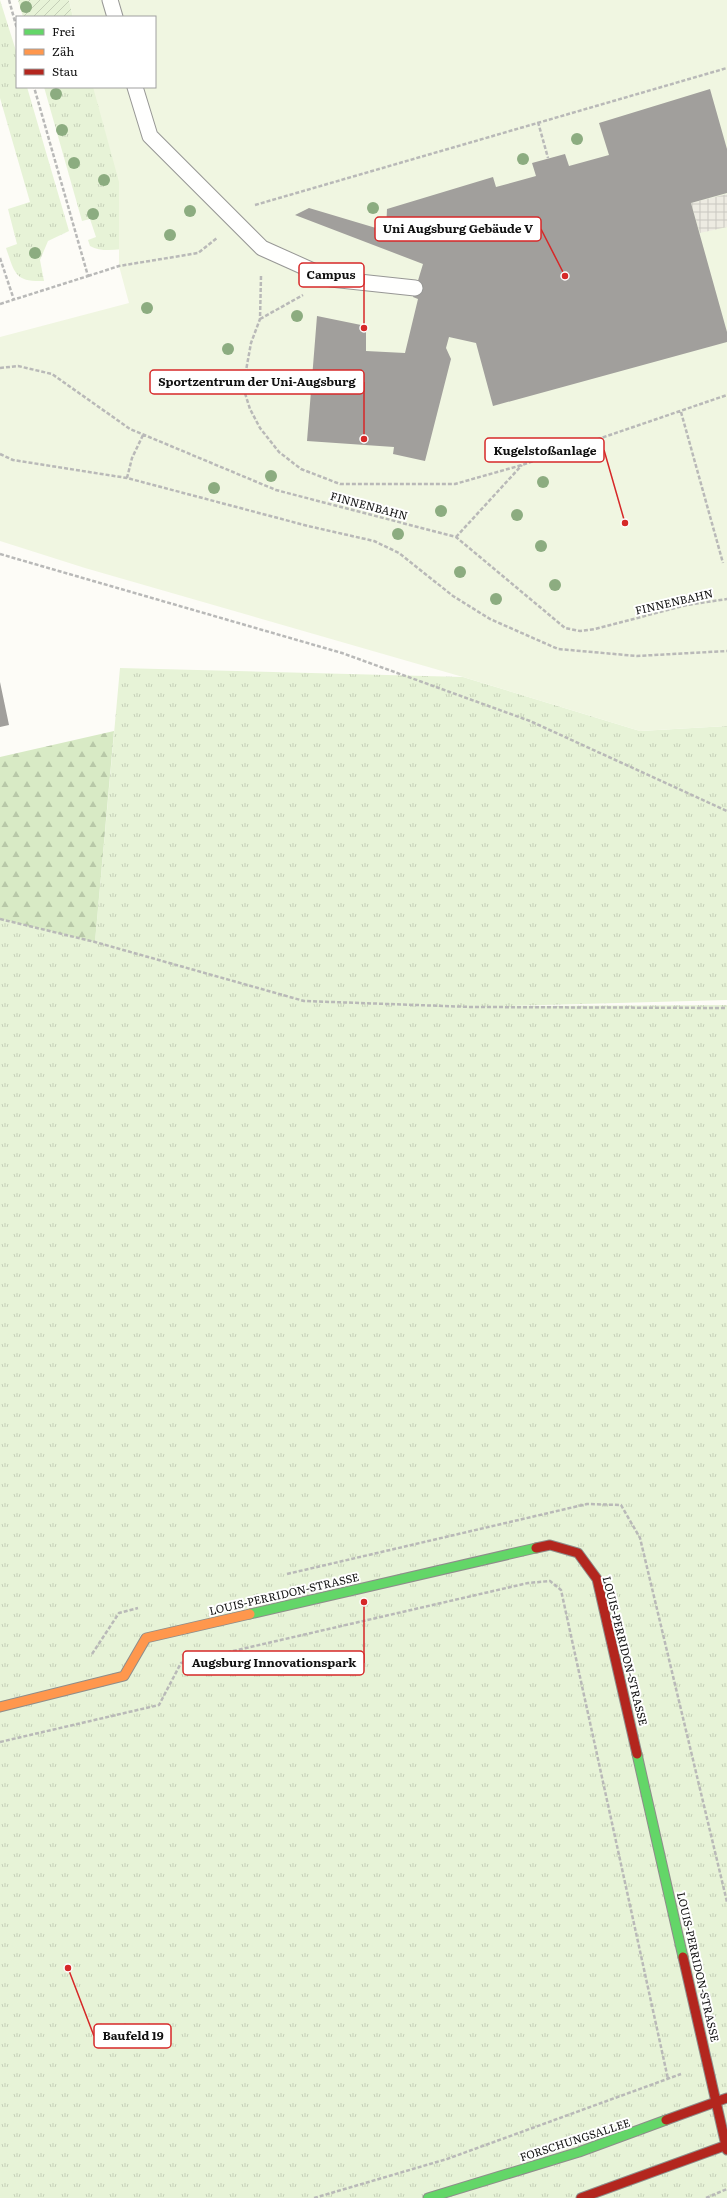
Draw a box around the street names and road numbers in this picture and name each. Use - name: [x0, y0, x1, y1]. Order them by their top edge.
- street label: FINNENBAHN: [329, 487, 410, 523]
- street label: FINNENBAHN: [633, 584, 714, 618]
- street label: LOUIS-PERRIDON-STRASSE: [207, 1568, 360, 1618]
- street label: LOUIS-PERRIDON-STRASSE: [600, 1574, 652, 1727]
- street label: LOUIS-PERRIDON-STRASSE: [674, 1890, 724, 2043]
- street label: FORSCHUNGSALLEE: [517, 2114, 632, 2164]

